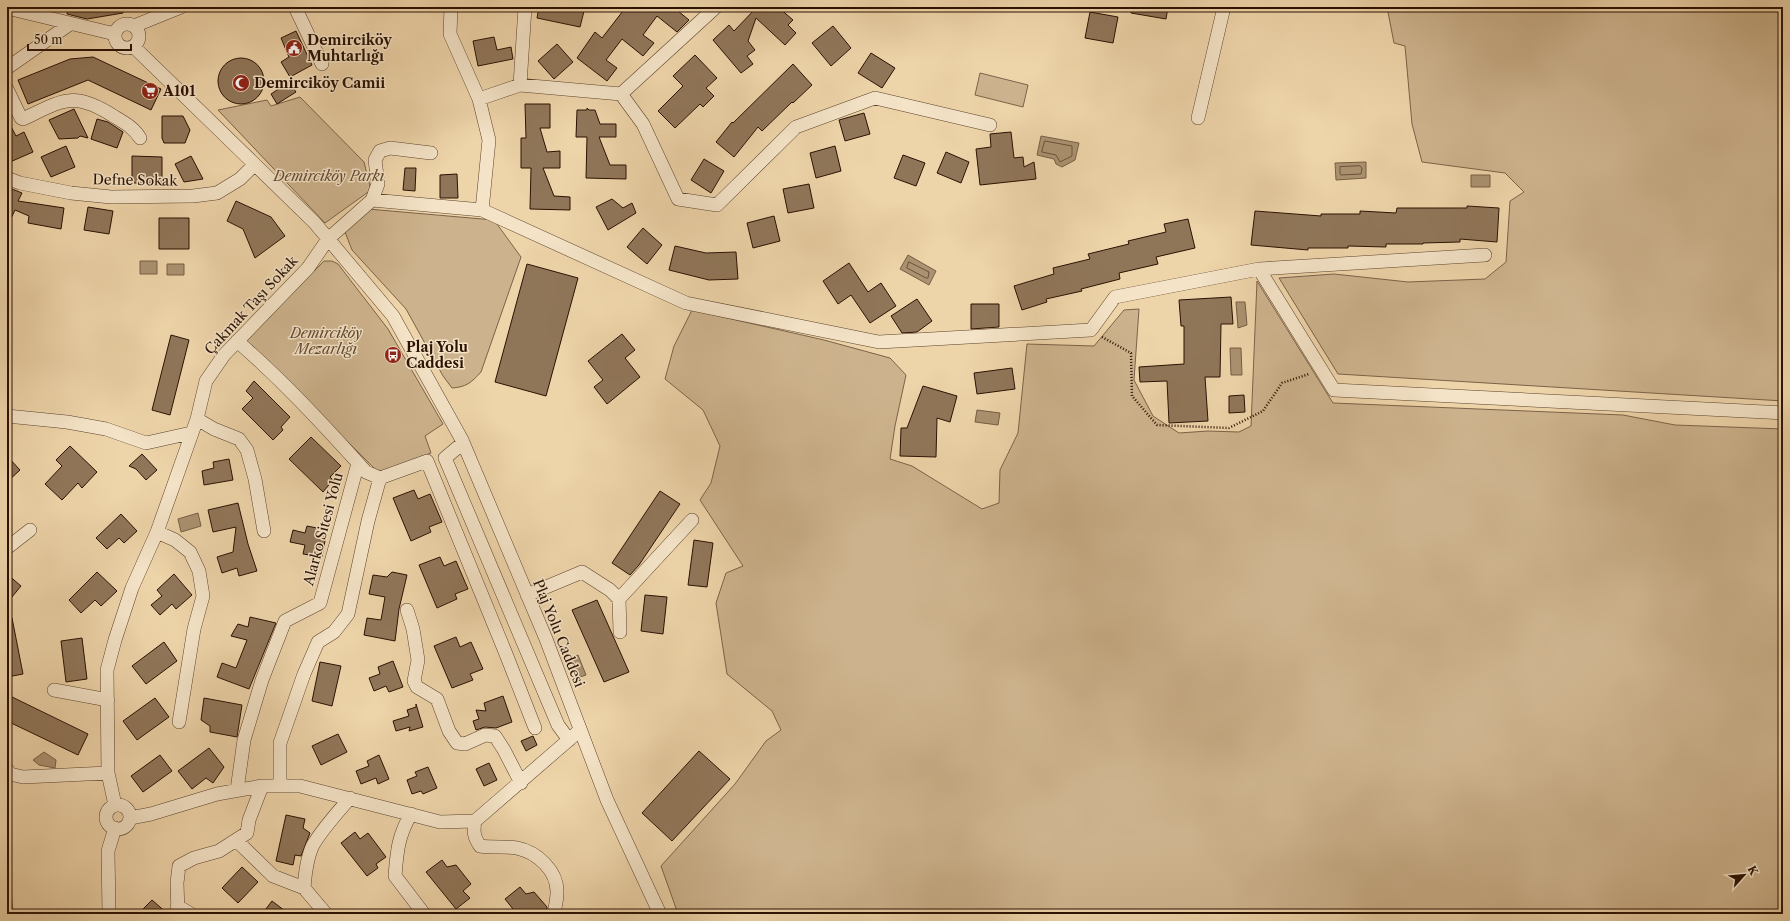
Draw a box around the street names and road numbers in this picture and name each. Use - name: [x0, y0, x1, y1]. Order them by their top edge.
- street label: Defne Sokak: [92, 170, 178, 190]
- street label: Çakmak Taşı Sokak: [201, 251, 302, 358]
- street label: Alarko Sitesi Yolu: [299, 470, 347, 589]
- street label: Plaj Yolu Caddesi: [529, 576, 589, 690]

